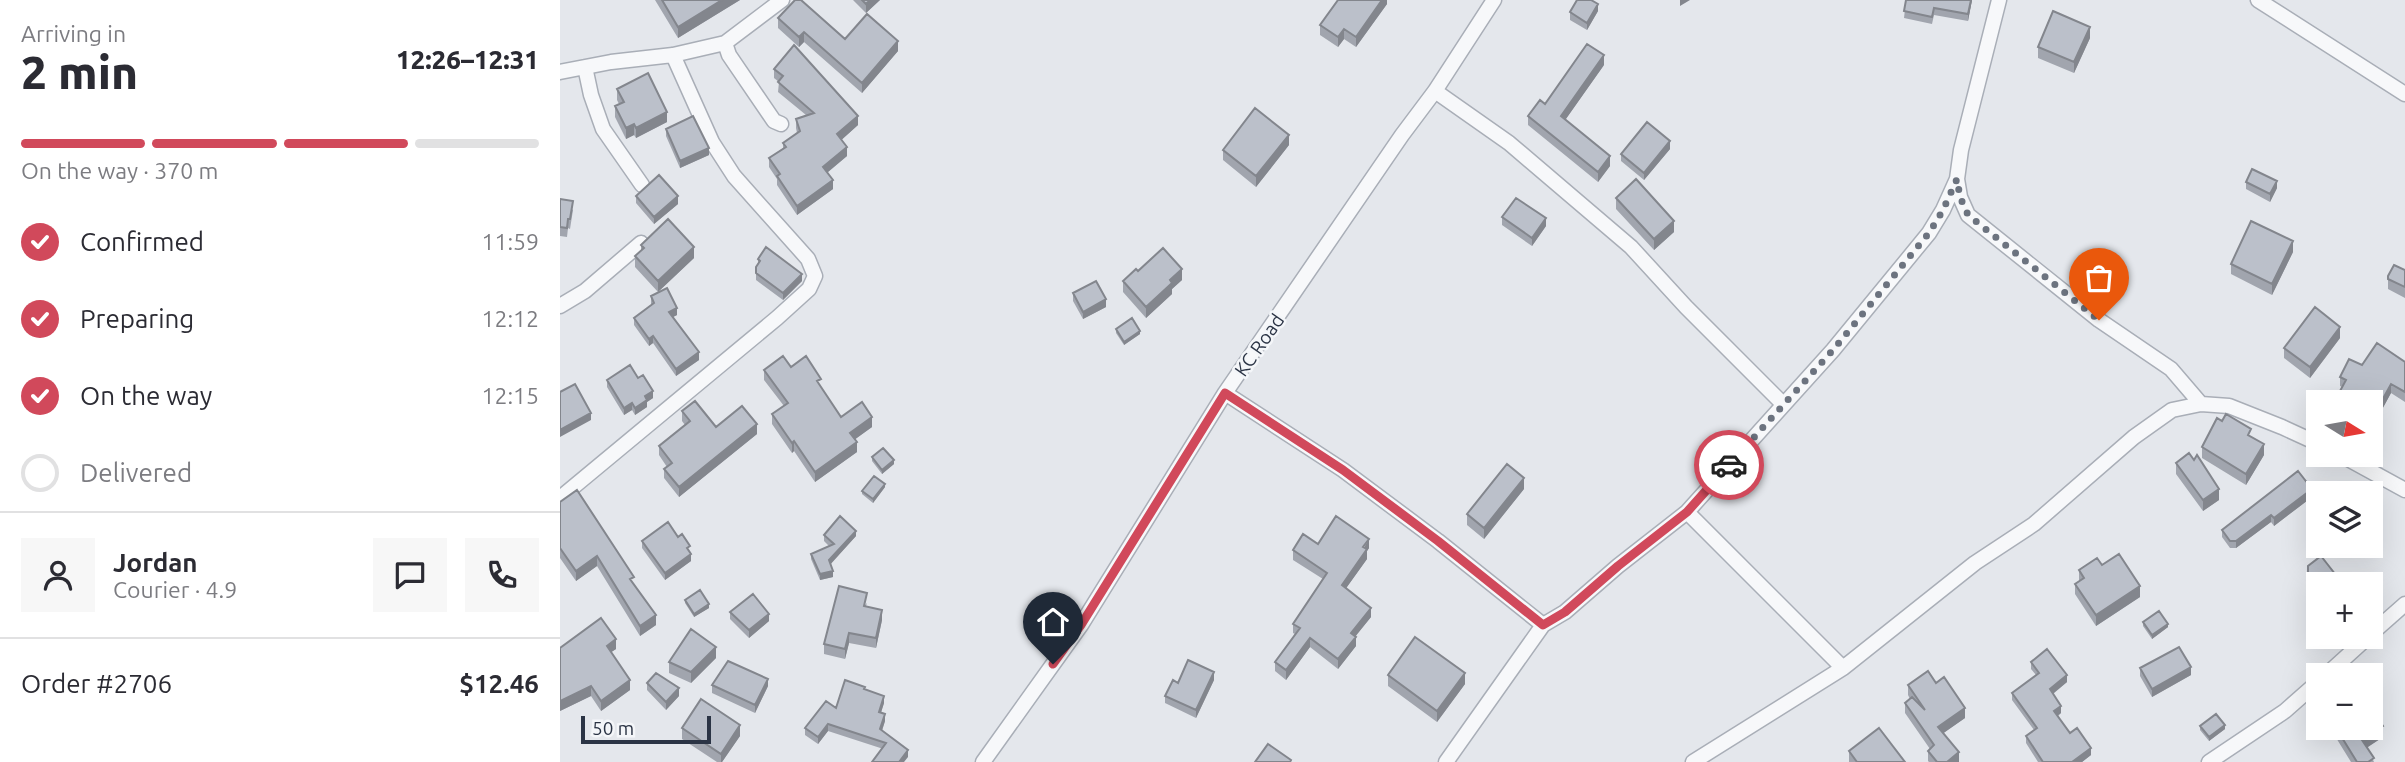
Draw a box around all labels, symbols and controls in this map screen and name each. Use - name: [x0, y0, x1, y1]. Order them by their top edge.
- text: Arriving in: [21, 21, 126, 46]
- text: 12:26–12:31: [396, 45, 539, 74]
- text: 2 min: [21, 46, 138, 98]
- text: On the way · 370 m: [21, 158, 218, 183]
- icon: check: [21, 223, 59, 261]
- text: Confirmed: [80, 227, 204, 256]
- text: 11:59: [481, 229, 539, 254]
- pin: [2069, 248, 2129, 320]
- icon: bag: [2080, 259, 2118, 297]
- icon: check: [21, 300, 59, 338]
- text: Preparing: [80, 304, 194, 333]
- text: 12:12: [481, 306, 539, 331]
- street label: KC Road: [1230, 310, 1288, 380]
- icon: check: [21, 377, 59, 415]
- text: On the way: [80, 381, 212, 410]
- text: 12:15: [481, 383, 539, 408]
- north arrow: [2306, 390, 2384, 467]
- map controls: [2306, 390, 2383, 740]
- courier: [1694, 430, 1764, 500]
- icon: car: [1710, 446, 1748, 484]
- text: Delivered: [80, 458, 192, 487]
- button: layers: [2306, 481, 2383, 558]
- button: person: [21, 538, 95, 612]
- button: chat: [373, 538, 447, 612]
- button: phone: [465, 538, 539, 612]
- text: Jordan: [113, 548, 198, 577]
- button: +: [2306, 572, 2383, 649]
- text: Courier · 4.9: [113, 577, 237, 602]
- pin: [1023, 592, 1083, 664]
- icon: home: [1034, 603, 1072, 641]
- button: −: [2306, 663, 2383, 740]
- text: Order #2706: [21, 669, 172, 698]
- text: $12.46: [459, 669, 539, 698]
- scale bar: [581, 713, 710, 745]
- text: 50 m: [592, 717, 634, 739]

